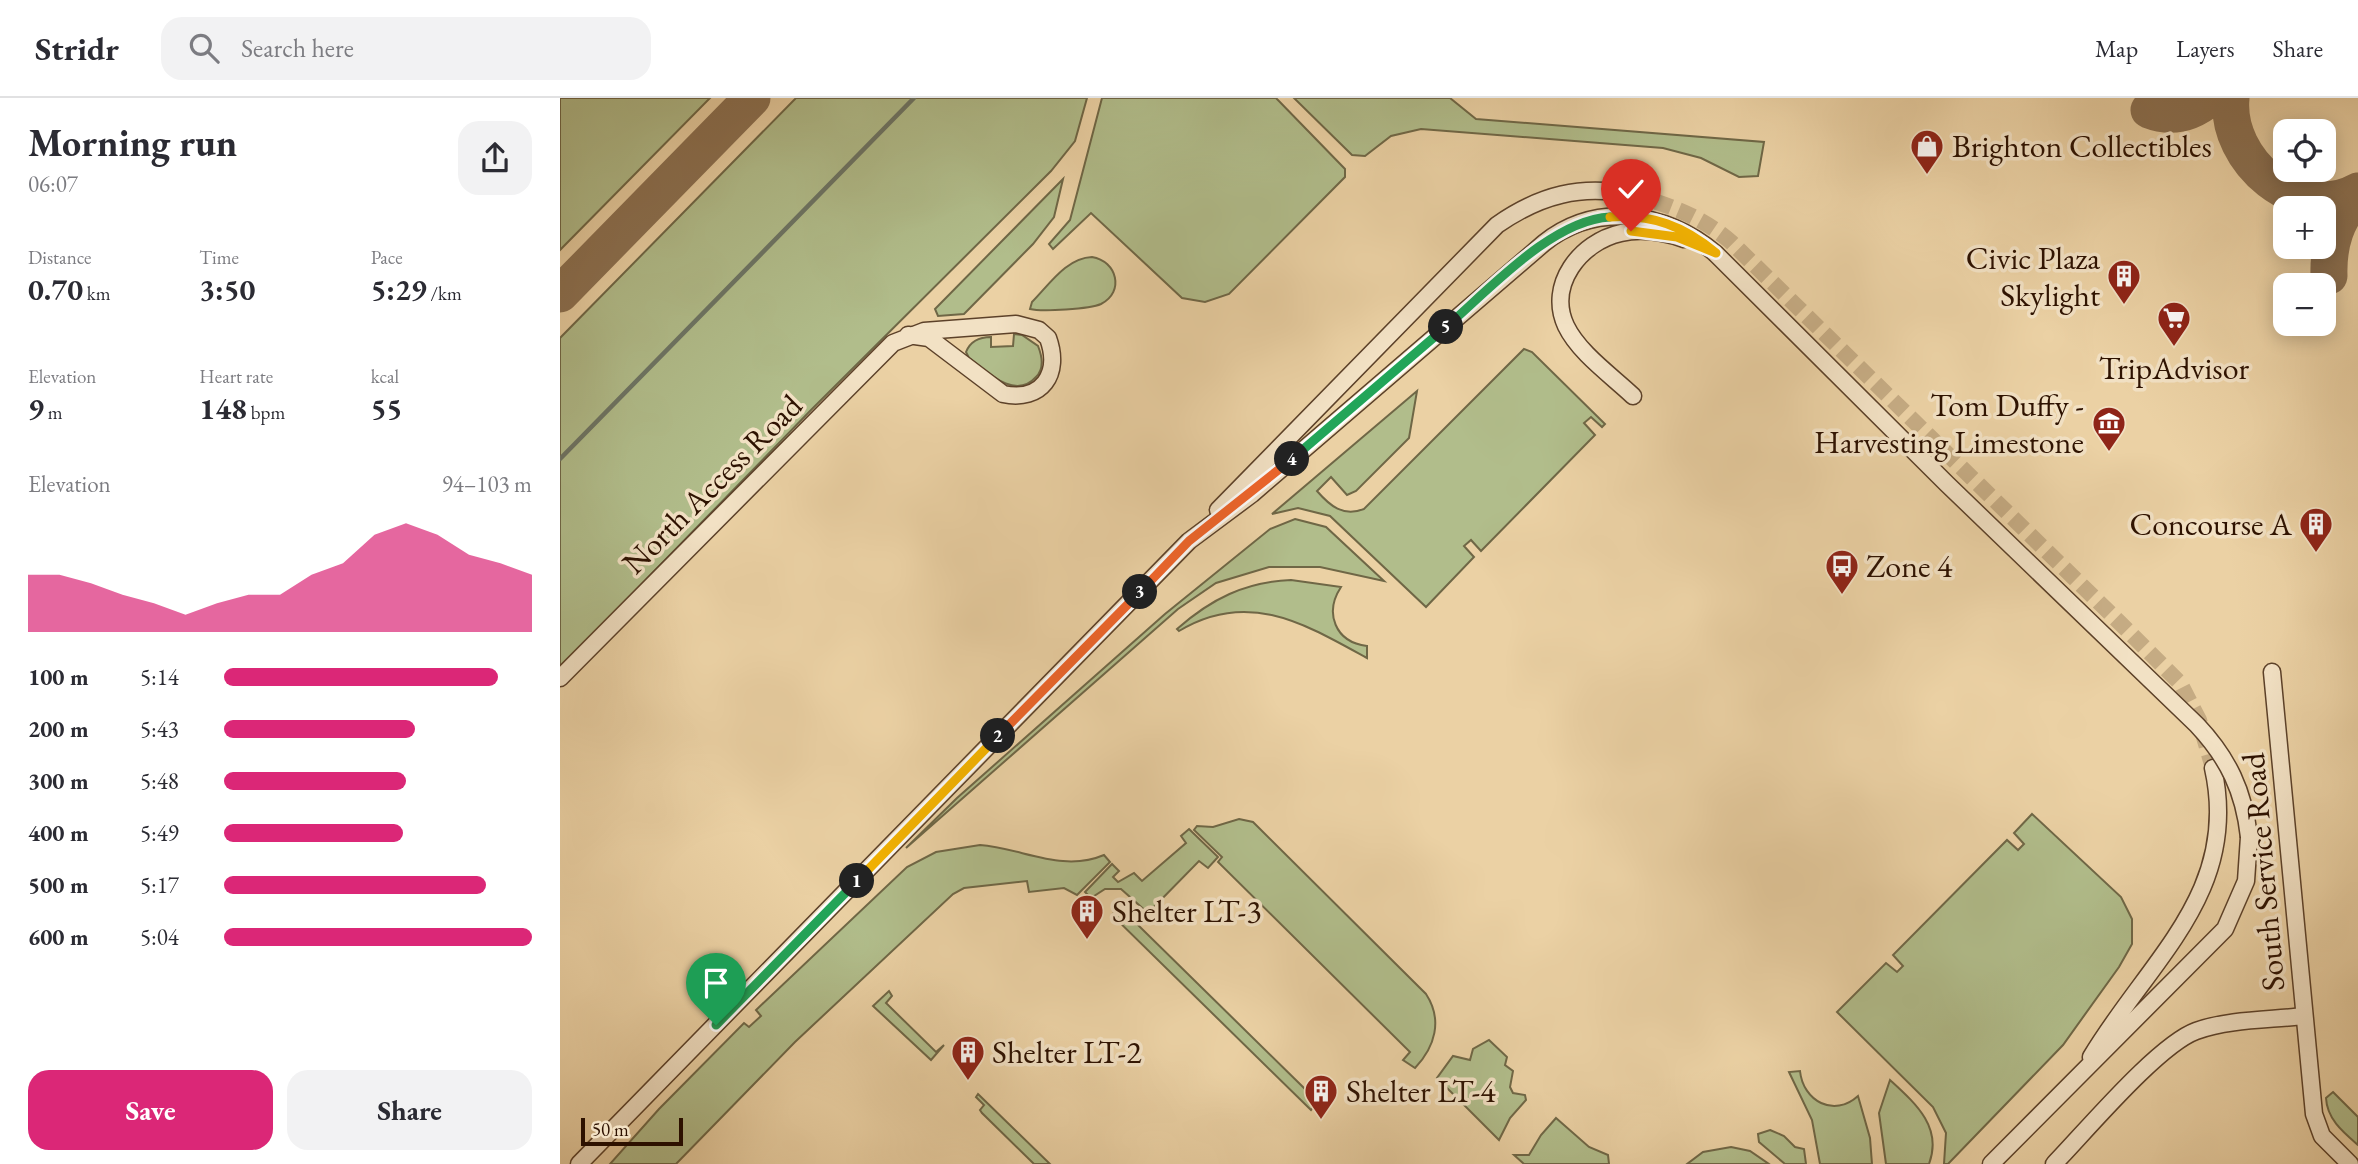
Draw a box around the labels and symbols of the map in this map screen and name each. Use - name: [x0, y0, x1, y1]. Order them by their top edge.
- place label: Brighton Collectibles: [1952, 125, 2212, 167]
- shop icon: Brighton Collectibles: [1908, 127, 1946, 176]
- pin: [1601, 159, 1661, 231]
- place label: Civic Plaza Skylight: [1966, 237, 2100, 316]
- building icon: Civic Plaza Skylight: [2105, 257, 2143, 306]
- supermarket icon: TripAdvisor: [2155, 299, 2193, 348]
- pin: 5: [1428, 310, 1463, 344]
- place label: TripAdvisor: [2099, 347, 2250, 389]
- street label: North Access Road: [613, 384, 812, 583]
- place label: Tom Duffy - Harvesting Limestone: [1814, 384, 2084, 463]
- museum icon: Tom Duffy - Harvesting Limestone: [2090, 404, 2128, 453]
- pin: 4: [1274, 442, 1310, 476]
- place label: Concourse A: [2129, 503, 2293, 545]
- building icon: Concourse A: [2297, 505, 2335, 554]
- place label: Zone 4: [1866, 545, 1953, 587]
- bus stop icon: Zone 4: [1823, 547, 1861, 596]
- pin: 3: [1122, 574, 1158, 610]
- pin: 2: [980, 718, 1016, 754]
- street label: South Service Road: [2232, 750, 2294, 993]
- pin: 1: [840, 864, 874, 898]
- place label: Shelter LT-3: [1112, 890, 1262, 932]
- building icon: Shelter LT-3: [1068, 892, 1106, 941]
- pin: [686, 953, 746, 1025]
- place label: Shelter LT-2: [992, 1031, 1142, 1073]
- building icon: Shelter LT-2: [949, 1033, 987, 1082]
- place label: Shelter LT-4: [1346, 1070, 1496, 1112]
- building icon: Shelter LT-4: [1302, 1072, 1340, 1121]
- scale bar: [581, 1115, 682, 1147]

